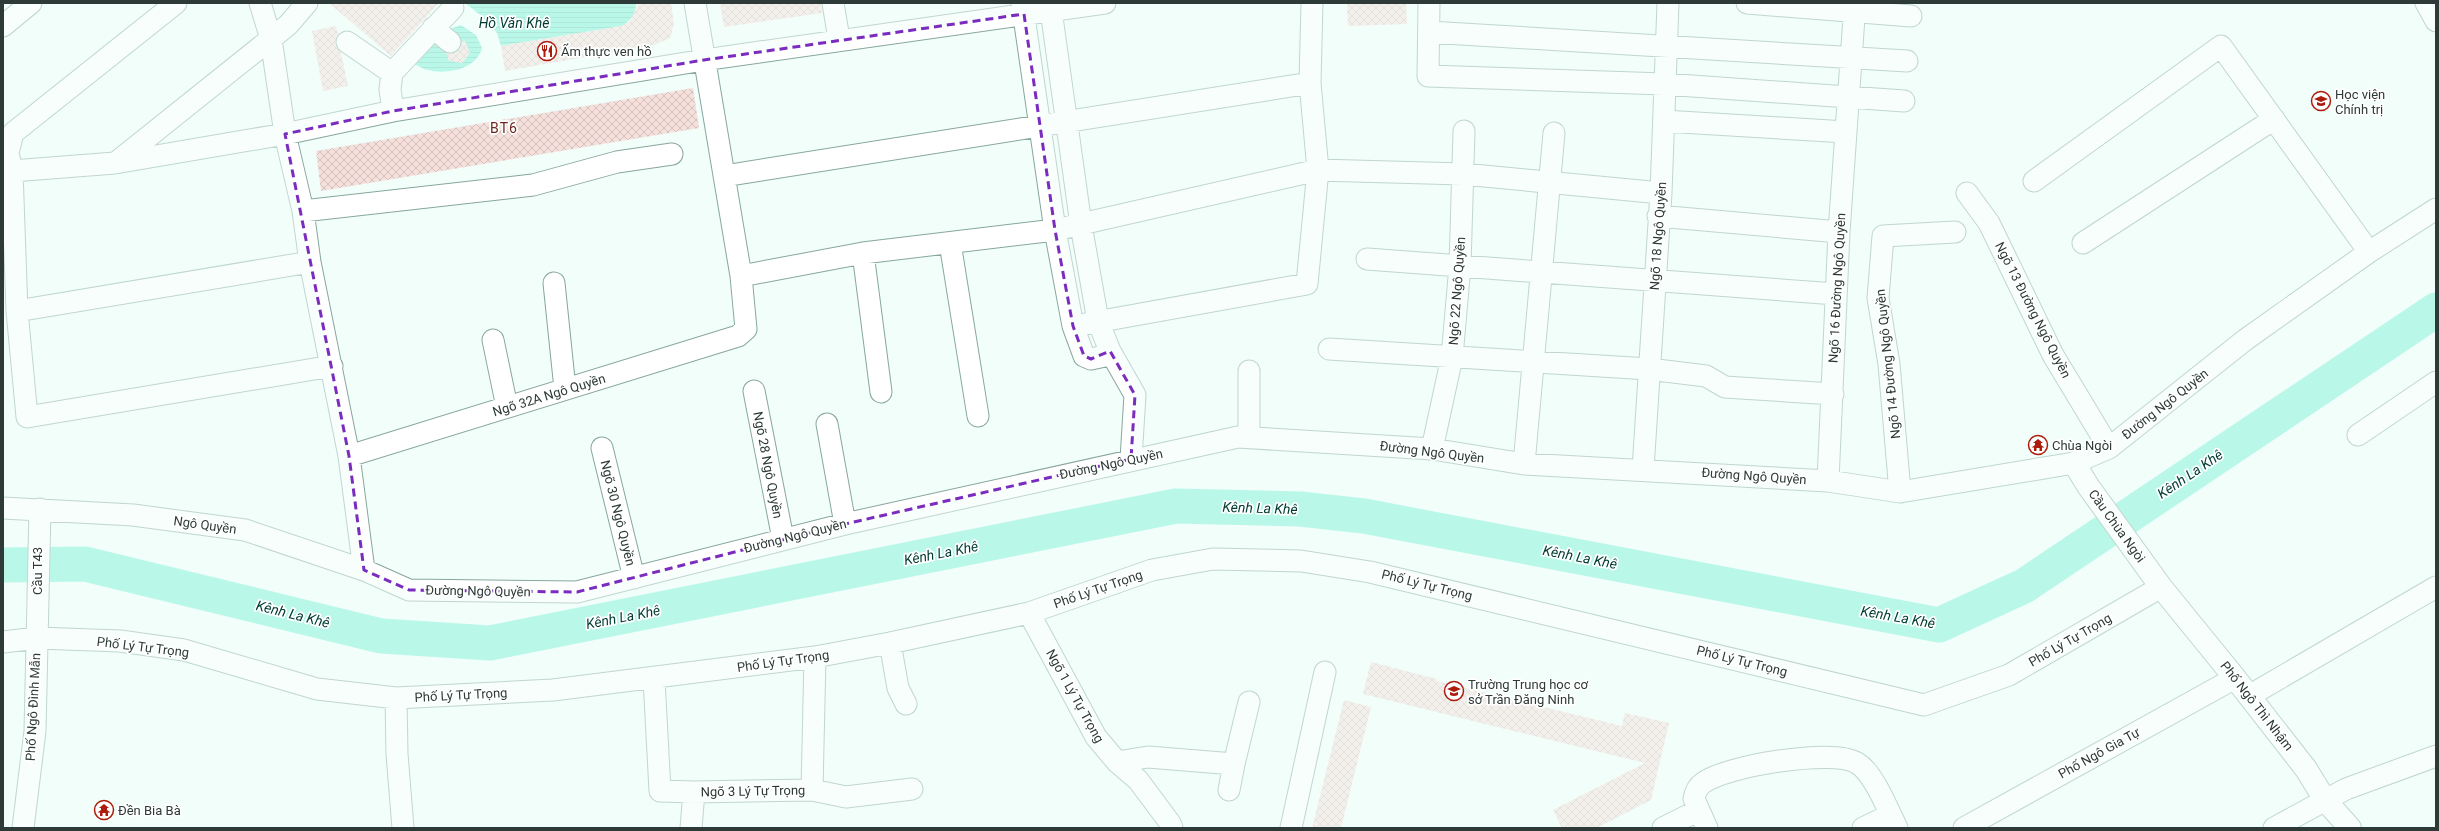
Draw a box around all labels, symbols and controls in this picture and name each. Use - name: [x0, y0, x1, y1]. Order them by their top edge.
- water label: Hồ Văn Khê: [479, 15, 549, 31]
- restaurant icon: Ẩm thực ven hồ: [536, 40, 558, 62]
- place label: Ẩm thực ven hồ: [561, 43, 652, 59]
- place label: Học viện Chính trị: [2335, 87, 2385, 117]
- school or university icon: Học viện Chính trị: [2310, 90, 2332, 112]
- district label: BT6: [490, 120, 518, 136]
- street label: Ngõ 18 Ngô Quyền: [1647, 181, 1669, 291]
- street label: Ngõ 16 Đường Ngô Quyền: [1826, 212, 1848, 364]
- street label: Ngõ 22 Ngô Quyền: [1446, 236, 1468, 346]
- street label: Ngõ 13 Đường Ngô Quyền: [1992, 240, 2074, 380]
- street label: Ngõ 14 Đường Ngô Quyền: [1873, 288, 1903, 440]
- street label: Đường Ngô Quyền: [2119, 366, 2211, 442]
- street label: Ngõ 32A Ngô Quyền: [491, 371, 607, 419]
- street label: Ngõ 28 Ngô Quyền: [750, 410, 786, 520]
- temple icon: Chùa Ngòi: [2027, 434, 2049, 456]
- street label: Đường Ngô Quyền: [1379, 438, 1485, 466]
- place label: Chùa Ngòi: [2052, 438, 2112, 453]
- street label: Đường Ngô Quyền: [1058, 446, 1164, 482]
- water label: Kênh La Khê: [2154, 446, 2226, 502]
- street label: Ngõ 30 Ngô Quyền: [598, 459, 638, 567]
- street label: Đường Ngô Quyền: [1701, 465, 1807, 487]
- street label: Cầu Chùa Ngòi: [2086, 487, 2148, 565]
- water label: Kênh La Khê: [1222, 499, 1298, 517]
- street label: Ngô Quyền: [173, 513, 237, 537]
- street label: Đường Ngô Quyền: [742, 516, 848, 556]
- water label: Kênh La Khê: [903, 538, 979, 568]
- water label: Kênh La Khê: [1542, 542, 1618, 572]
- street label: Cầu T43: [30, 547, 45, 595]
- street label: Phố Lý Tự Trọng: [1380, 566, 1474, 604]
- street label: Phố Lý Tự Trọng: [1052, 567, 1144, 611]
- street label: Đường Ngô Quyền: [425, 583, 531, 599]
- water label: Kênh La Khê: [255, 597, 331, 631]
- water label: Kênh La Khê: [585, 602, 661, 632]
- water label: Kênh La Khê: [1860, 603, 1936, 631]
- street label: Phố Lý Tự Trọng: [2026, 610, 2114, 670]
- street label: Phố Lý Tự Trọng: [96, 634, 190, 660]
- street label: Phố Lý Tự Trọng: [1695, 642, 1789, 680]
- street label: Phố Lý Tự Trọng: [736, 647, 830, 675]
- street label: Ngõ 1 Lý Tự Trọng: [1043, 647, 1107, 745]
- street label: Phố Ngô Đình Mẫn: [23, 653, 43, 761]
- street label: Phố Ngô Thì Nhậm: [2217, 658, 2297, 754]
- place label: Trường Trung học cơ sở Trần Đăng Ninh: [1468, 677, 1589, 707]
- school or university icon: Trường Trung học cơ sở Trần Đăng Ninh: [1443, 680, 1465, 702]
- street label: Phố Lý Tự Trọng: [414, 685, 508, 705]
- street label: Phố Ngô Gia Tự: [2056, 724, 2143, 781]
- street label: Ngõ 3 Lý Tự Trọng: [701, 783, 805, 799]
- temple icon: Đền Bia Bà: [93, 799, 115, 821]
- place label: Đền Bia Bà: [118, 803, 181, 818]

